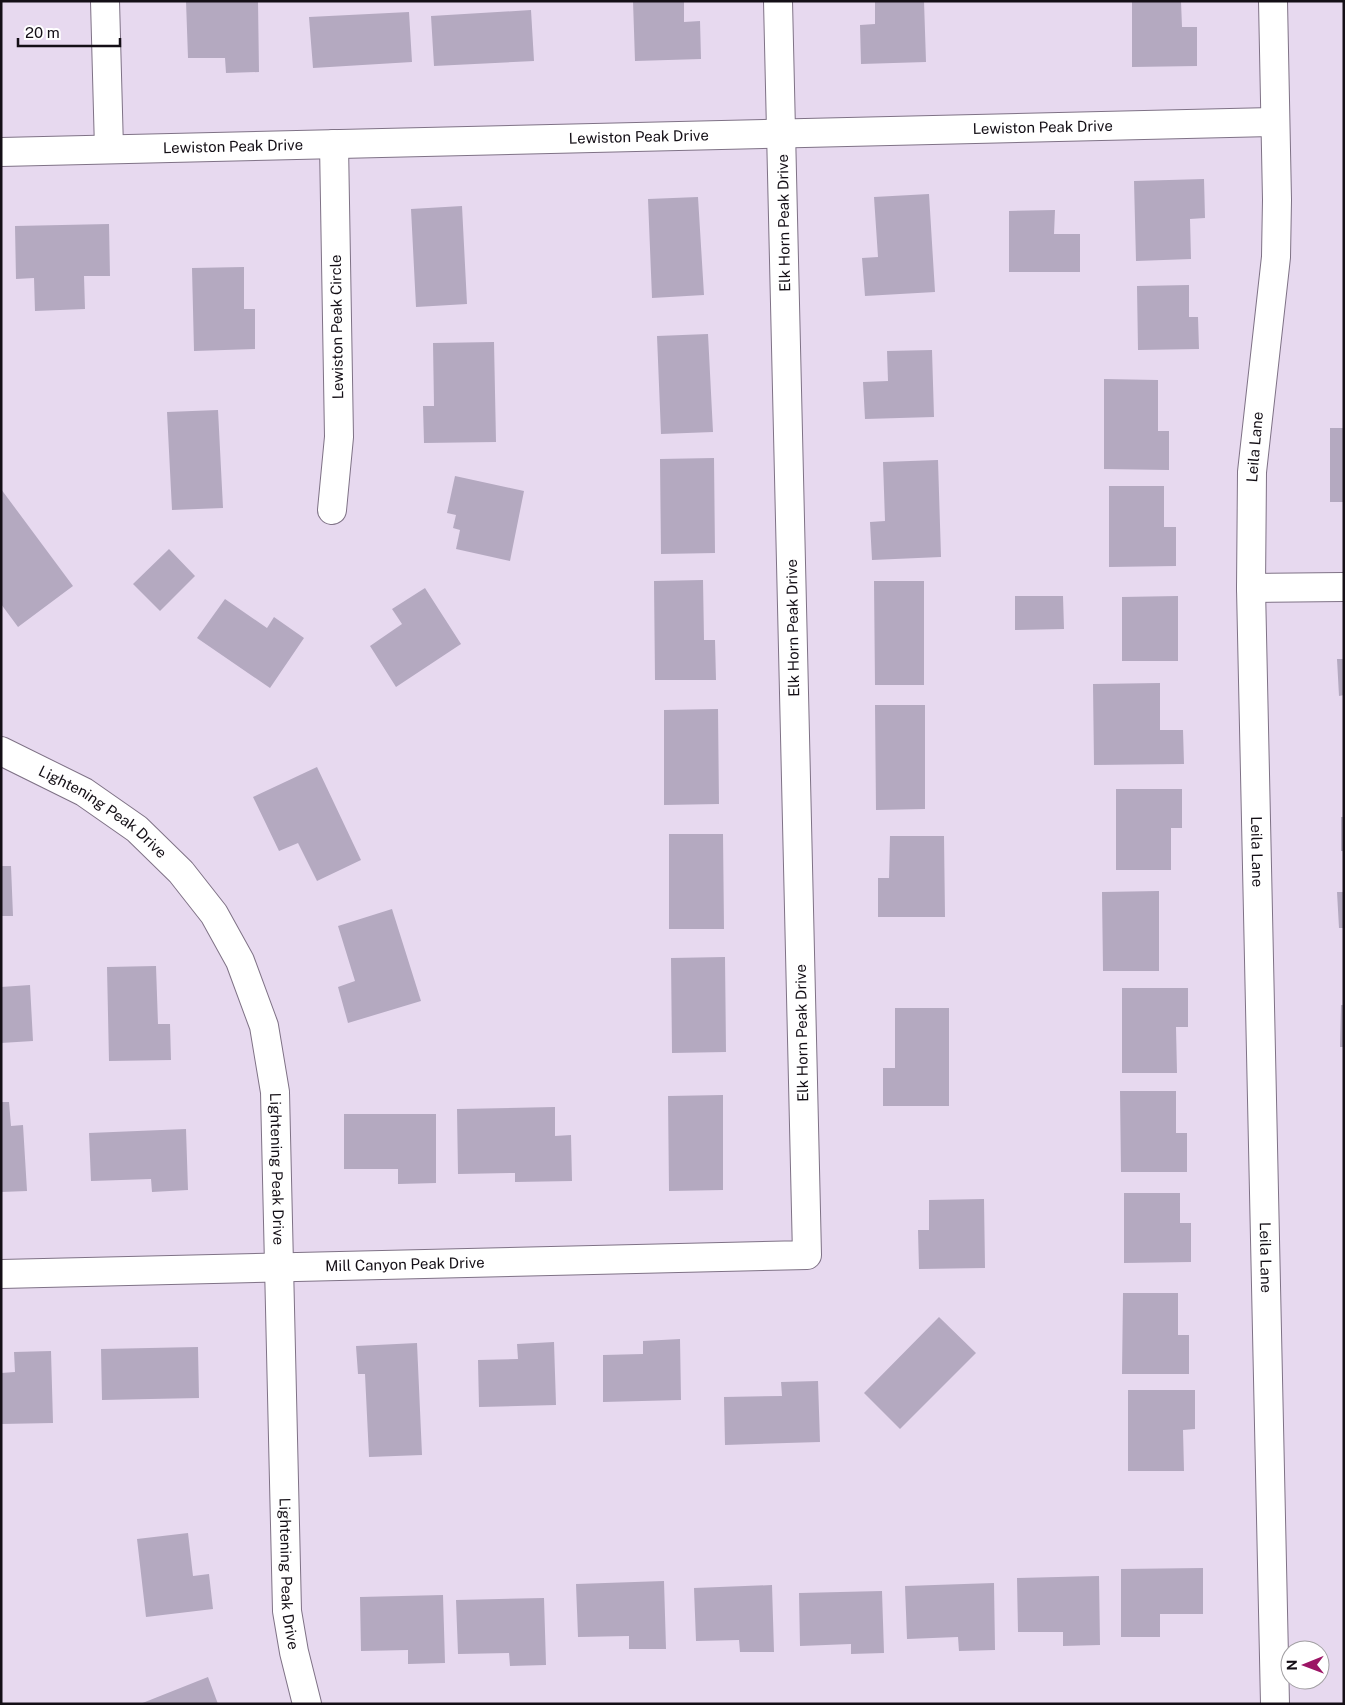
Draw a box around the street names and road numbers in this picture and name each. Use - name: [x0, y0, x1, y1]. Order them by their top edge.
- street label: Lewiston Peak Drive: [972, 117, 1113, 137]
- street label: Lewiston Peak Drive: [569, 126, 709, 147]
- street label: Lewiston Peak Drive: [163, 136, 303, 156]
- street label: Elk Horn Peak Drive: [774, 154, 793, 292]
- street label: Lewiston Peak Circle: [327, 254, 346, 400]
- street label: Leila Lane: [1243, 411, 1266, 483]
- street label: Elk Horn Peak Drive: [783, 559, 802, 697]
- street label: Lightening Peak Drive: [36, 762, 170, 861]
- street label: Leila Lane: [1248, 816, 1266, 887]
- street label: Elk Horn Peak Drive: [792, 964, 811, 1102]
- street label: Lightening Peak Drive: [267, 1093, 288, 1245]
- street label: Leila Lane: [1257, 1222, 1275, 1293]
- street label: Mill Canyon Peak Drive: [325, 1254, 485, 1274]
- street label: Lightening Peak Drive: [276, 1497, 302, 1651]

